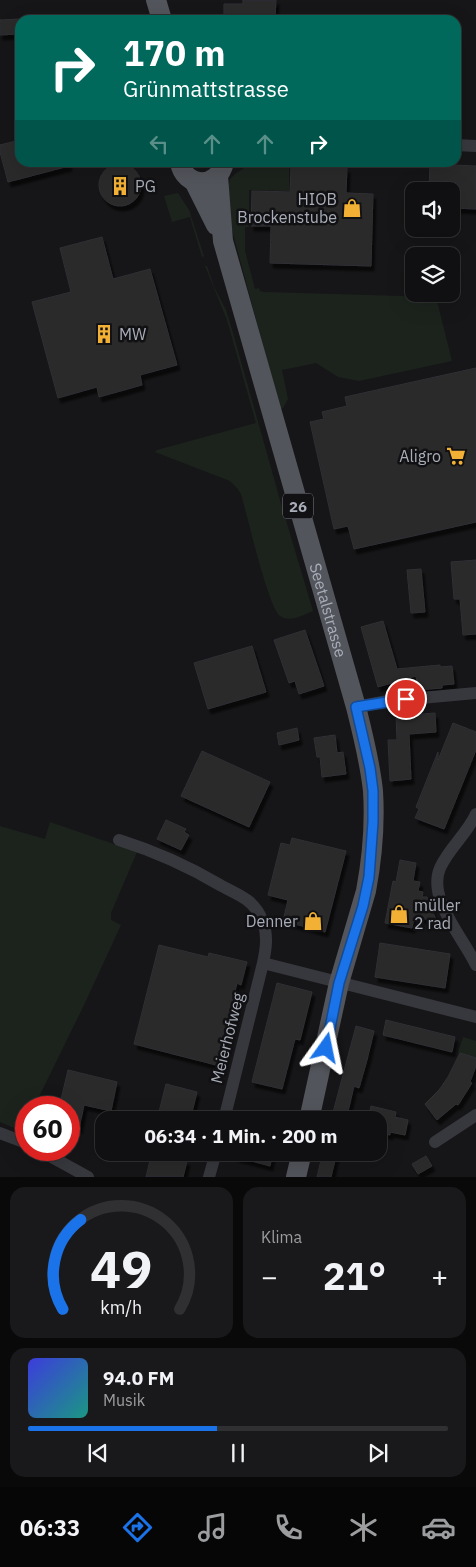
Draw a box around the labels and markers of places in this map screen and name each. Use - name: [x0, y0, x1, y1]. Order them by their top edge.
- building icon: PG: [109, 175, 131, 197]
- place label: PG: [135, 176, 156, 196]
- place label: HIOB Brockenstube: [237, 189, 337, 227]
- shop icon: HIOB Brockenstube: [341, 197, 363, 219]
- building icon: MW: [93, 323, 115, 345]
- place label: MW: [119, 324, 146, 344]
- supermarket icon: Aligro: [445, 445, 467, 467]
- place label: Aligro: [399, 446, 441, 466]
- pin: [385, 678, 427, 720]
- place label: müller 2 rad: [414, 895, 460, 933]
- shop icon: müller 2 rad: [388, 903, 410, 925]
- shop icon: Denner: [302, 910, 324, 932]
- place label: Denner: [246, 911, 298, 931]

